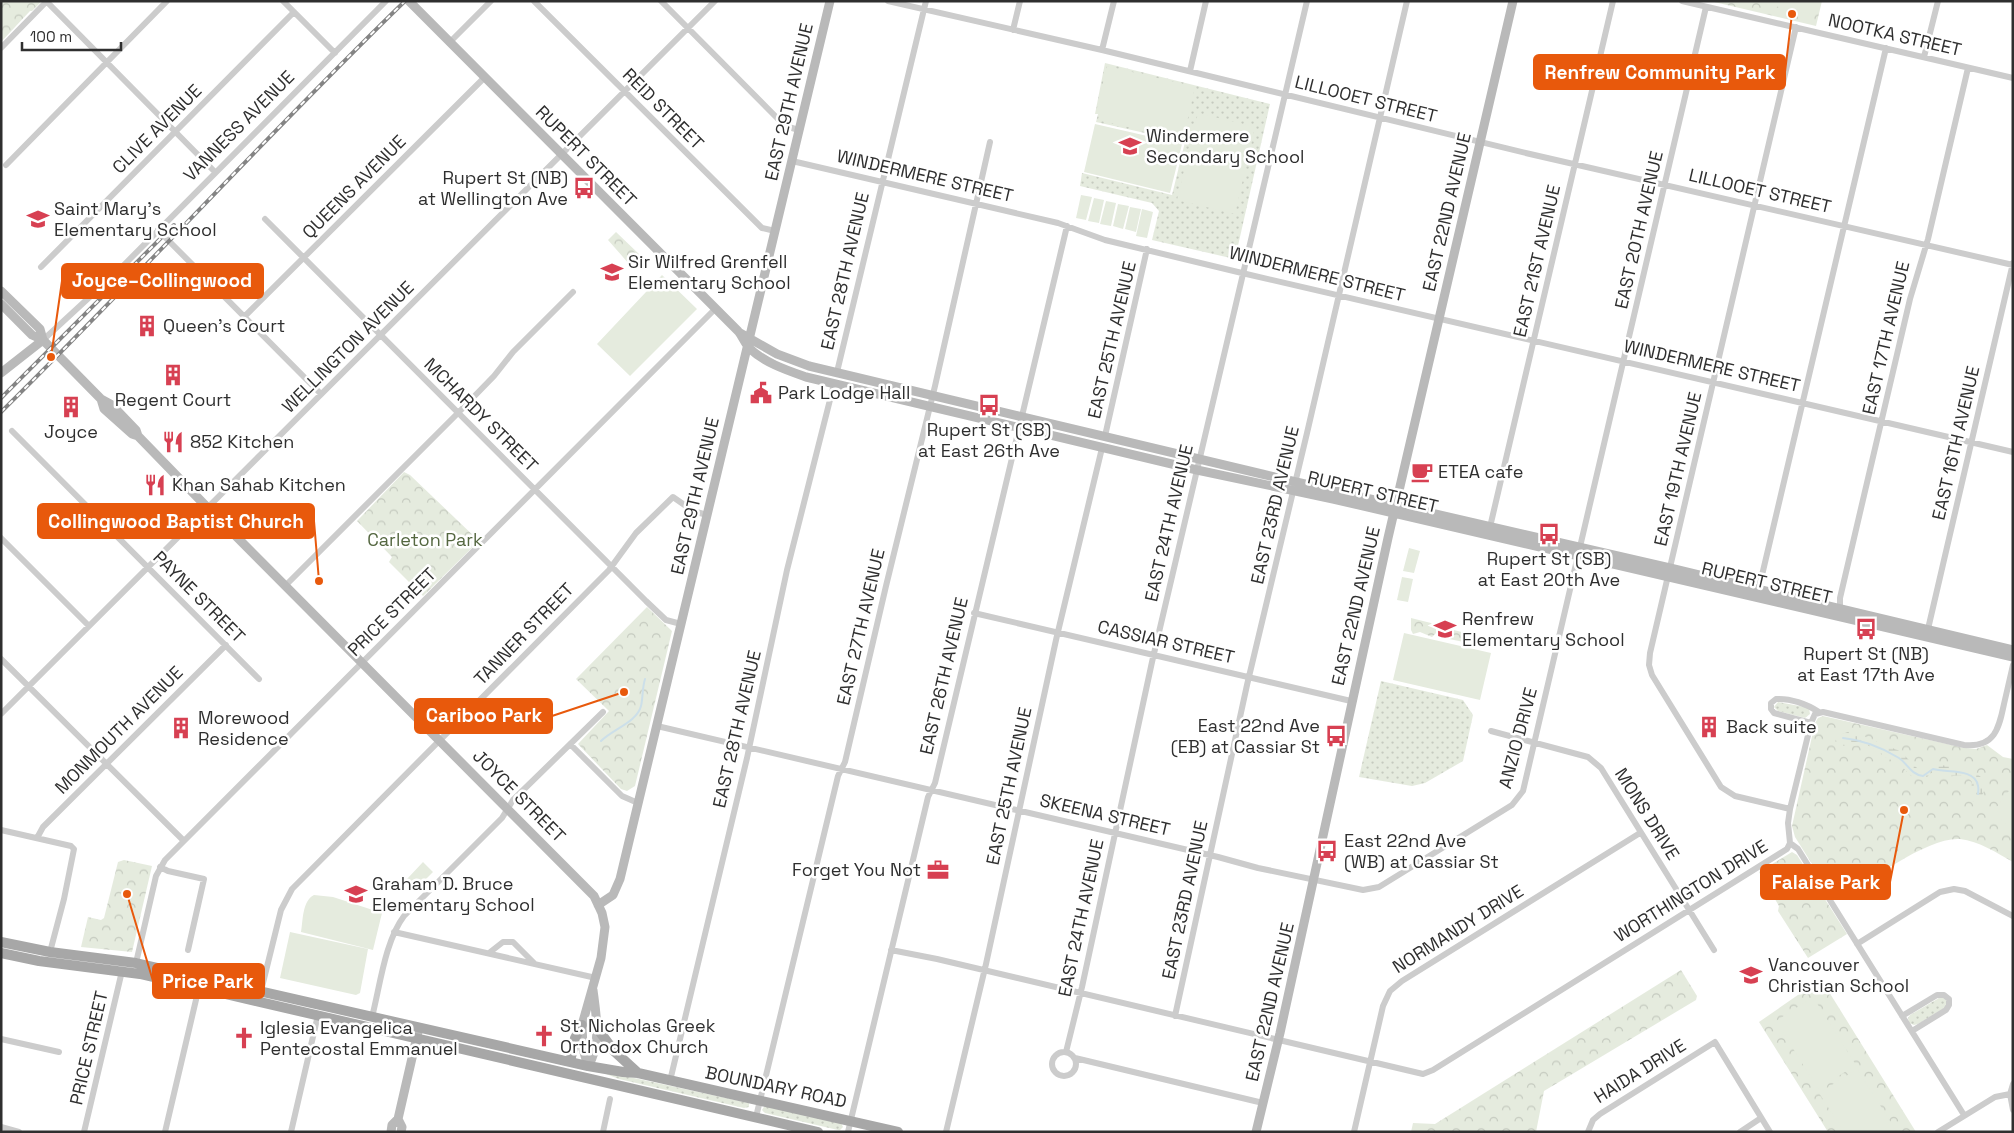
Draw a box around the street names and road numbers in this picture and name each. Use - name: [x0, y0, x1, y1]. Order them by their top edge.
- street label: NOOTKA STREET: [1826, 8, 1964, 61]
- street label: EAST 29TH AVENUE: [759, 21, 818, 183]
- street label: REID STREET: [618, 63, 709, 154]
- street label: VANNESS AVENUE: [178, 65, 299, 186]
- street label: LILLOOET STREET: [1293, 70, 1440, 127]
- street label: CLIVE AVENUE: [107, 79, 206, 178]
- street label: RUPERT STREET: [531, 100, 642, 211]
- street label: QUEENS AVENUE: [297, 130, 410, 243]
- street label: EAST 22ND AVENUE: [1417, 130, 1476, 294]
- street label: WINDERMERE STREET: [835, 144, 1016, 207]
- street label: EAST 20TH AVENUE: [1609, 149, 1668, 311]
- street label: LILLOOET STREET: [1687, 163, 1834, 218]
- street label: EAST 21ST AVENUE: [1508, 182, 1565, 339]
- street label: EAST 28TH AVENUE: [815, 190, 874, 352]
- street label: WINDERMERE STREET: [1227, 241, 1408, 307]
- street label: EAST 25TH AVENUE: [1082, 259, 1141, 421]
- street label: EAST 17TH AVENUE: [1857, 259, 1914, 417]
- street label: WELLINGTON AVENUE: [277, 276, 419, 418]
- street label: WINDERMERE STREET: [1622, 334, 1803, 397]
- street label: MCHARDY STREET: [420, 353, 543, 477]
- street label: EAST 16TH AVENUE: [1927, 363, 1984, 522]
- street label: EAST 19TH AVENUE: [1649, 389, 1706, 548]
- street label: EAST 29TH AVENUE: [665, 415, 724, 577]
- street label: EAST 23RD AVENUE: [1245, 423, 1304, 586]
- street label: EAST 24TH AVENUE: [1139, 442, 1198, 604]
- street label: RUPERT STREET: [1305, 465, 1441, 518]
- street label: EAST 22ND AVENUE: [1326, 524, 1385, 688]
- street label: PAYNE STREET: [149, 546, 250, 648]
- street label: EAST 27TH AVENUE: [831, 546, 890, 707]
- street label: RUPERT STREET: [1699, 556, 1835, 609]
- street label: PRICE STREET: [342, 562, 441, 661]
- street label: TANNER STREET: [469, 577, 579, 690]
- street label: EAST 26TH AVENUE: [914, 595, 973, 757]
- street label: CASSIAR STREET: [1095, 615, 1237, 669]
- street label: EAST 28TH AVENUE: [707, 648, 766, 810]
- street label: MONMOUTH AVENUE: [50, 661, 187, 798]
- street label: ANZIO DRIVE: [1493, 685, 1542, 791]
- street label: EAST 25TH AVENUE: [981, 705, 1036, 867]
- street label: JOYCE STREET: [468, 744, 571, 847]
- street label: MONS DRIVE: [1610, 763, 1685, 864]
- street label: SKEENA STREET: [1038, 788, 1173, 841]
- street label: EAST 23RD AVENUE: [1156, 818, 1213, 981]
- street label: WORTHINGTON DRIVE: [1610, 834, 1772, 947]
- street label: EAST 24TH AVENUE: [1053, 837, 1108, 999]
- street label: NORMANDY DRIVE: [1388, 879, 1527, 978]
- street label: EAST 22ND AVENUE: [1240, 920, 1299, 1084]
- street label: PRICE STREET: [64, 988, 113, 1107]
- street label: HAIDA DRIVE: [1590, 1033, 1690, 1108]
- street label: BOUNDARY ROAD: [703, 1060, 849, 1113]

